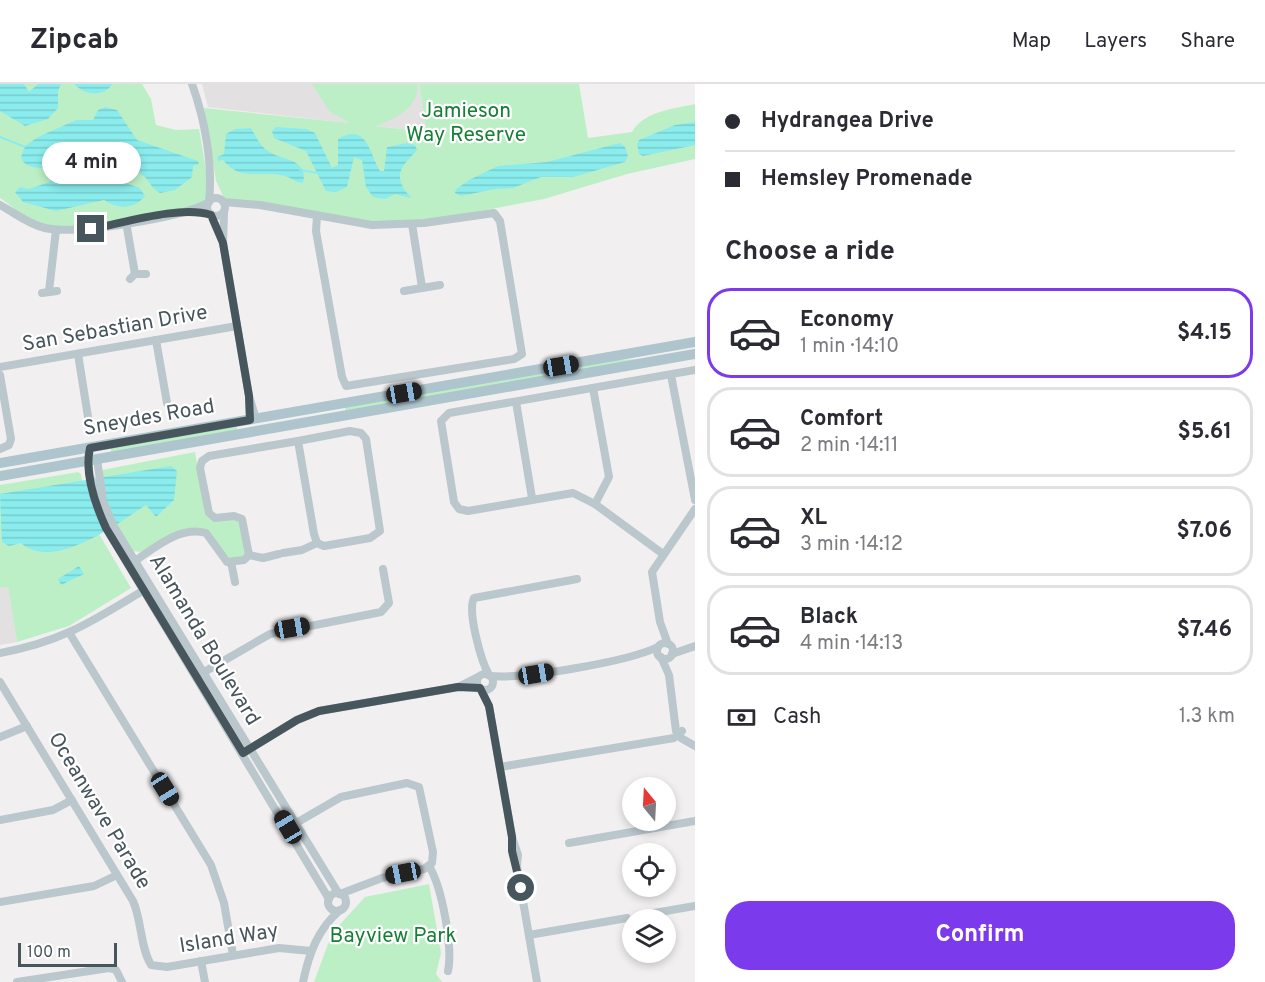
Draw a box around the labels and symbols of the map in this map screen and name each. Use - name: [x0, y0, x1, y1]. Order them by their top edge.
- park label: Jamieson Way Reserve: [406, 98, 526, 149]
- callout: 4 min: [42, 142, 140, 184]
- route end: [77, 215, 104, 242]
- street label: San Sebastian Drive: [20, 299, 210, 359]
- car: [542, 354, 580, 378]
- car: [385, 381, 423, 405]
- street label: Sneydes Road: [81, 393, 217, 443]
- street label: Alamanda Boulevard: [142, 549, 266, 731]
- car: [273, 616, 311, 640]
- car: [517, 662, 555, 686]
- street label: Oceanwave Parade: [41, 727, 157, 895]
- car: [148, 769, 182, 809]
- north arrow: [622, 777, 676, 831]
- car: [271, 807, 305, 847]
- car: [384, 861, 422, 885]
- route start: [507, 874, 534, 901]
- street label: Island Way: [178, 918, 280, 960]
- park label: Bayview Park: [329, 923, 457, 950]
- scale bar: [18, 940, 117, 968]

